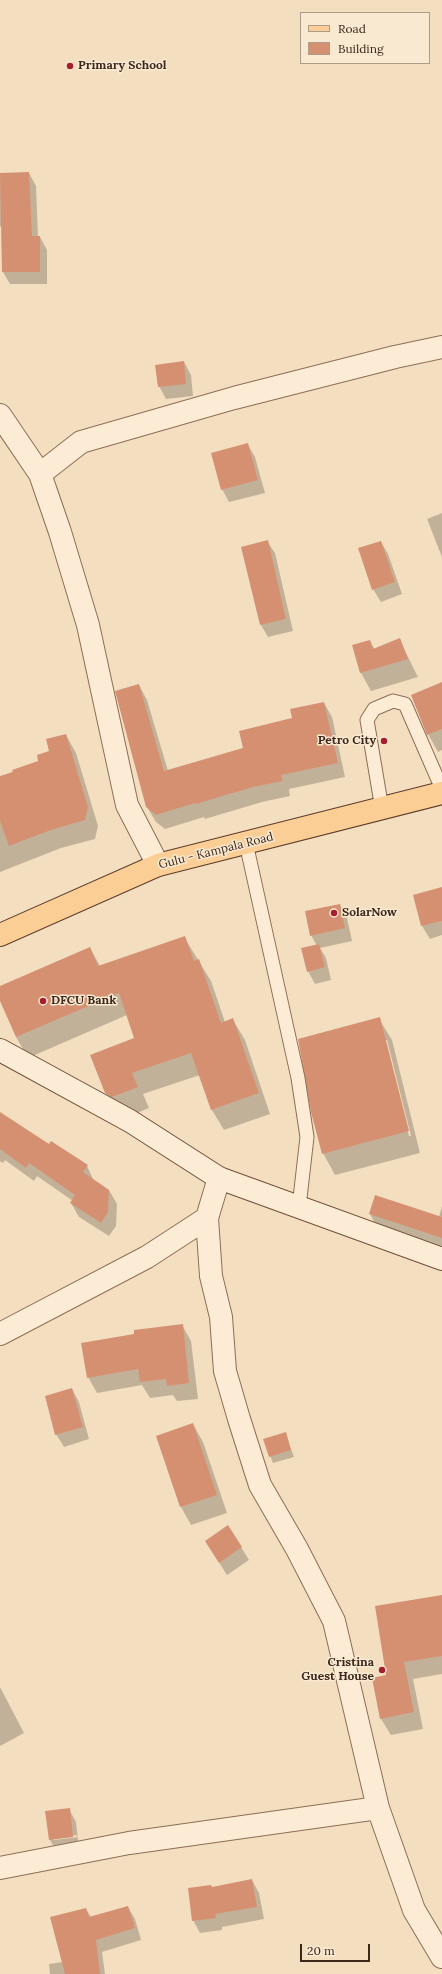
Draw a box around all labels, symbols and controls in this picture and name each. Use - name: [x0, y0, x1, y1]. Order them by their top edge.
- legend: [300, 12, 430, 64]
- text: Road: [338, 21, 366, 36]
- text: Building: [338, 41, 384, 56]
- place label: Primary School: [78, 59, 166, 73]
- marker: Primary School: [65, 61, 75, 71]
- place label: Petro City: [318, 734, 376, 748]
- marker: Petro City: [379, 736, 389, 746]
- street label: Gulu - Kampala Road: [157, 830, 275, 872]
- place label: SolarNow: [342, 906, 397, 920]
- marker: SolarNow: [329, 908, 339, 918]
- place label: DFCU Bank: [51, 994, 116, 1008]
- marker: DFCU Bank: [38, 996, 48, 1006]
- place label: Cristina Guest House: [301, 1656, 374, 1684]
- marker: Cristina Guest House: [377, 1665, 387, 1675]
- scale bar: [302, 1936, 372, 1962]
- text: 20 m: [307, 1943, 335, 1958]

